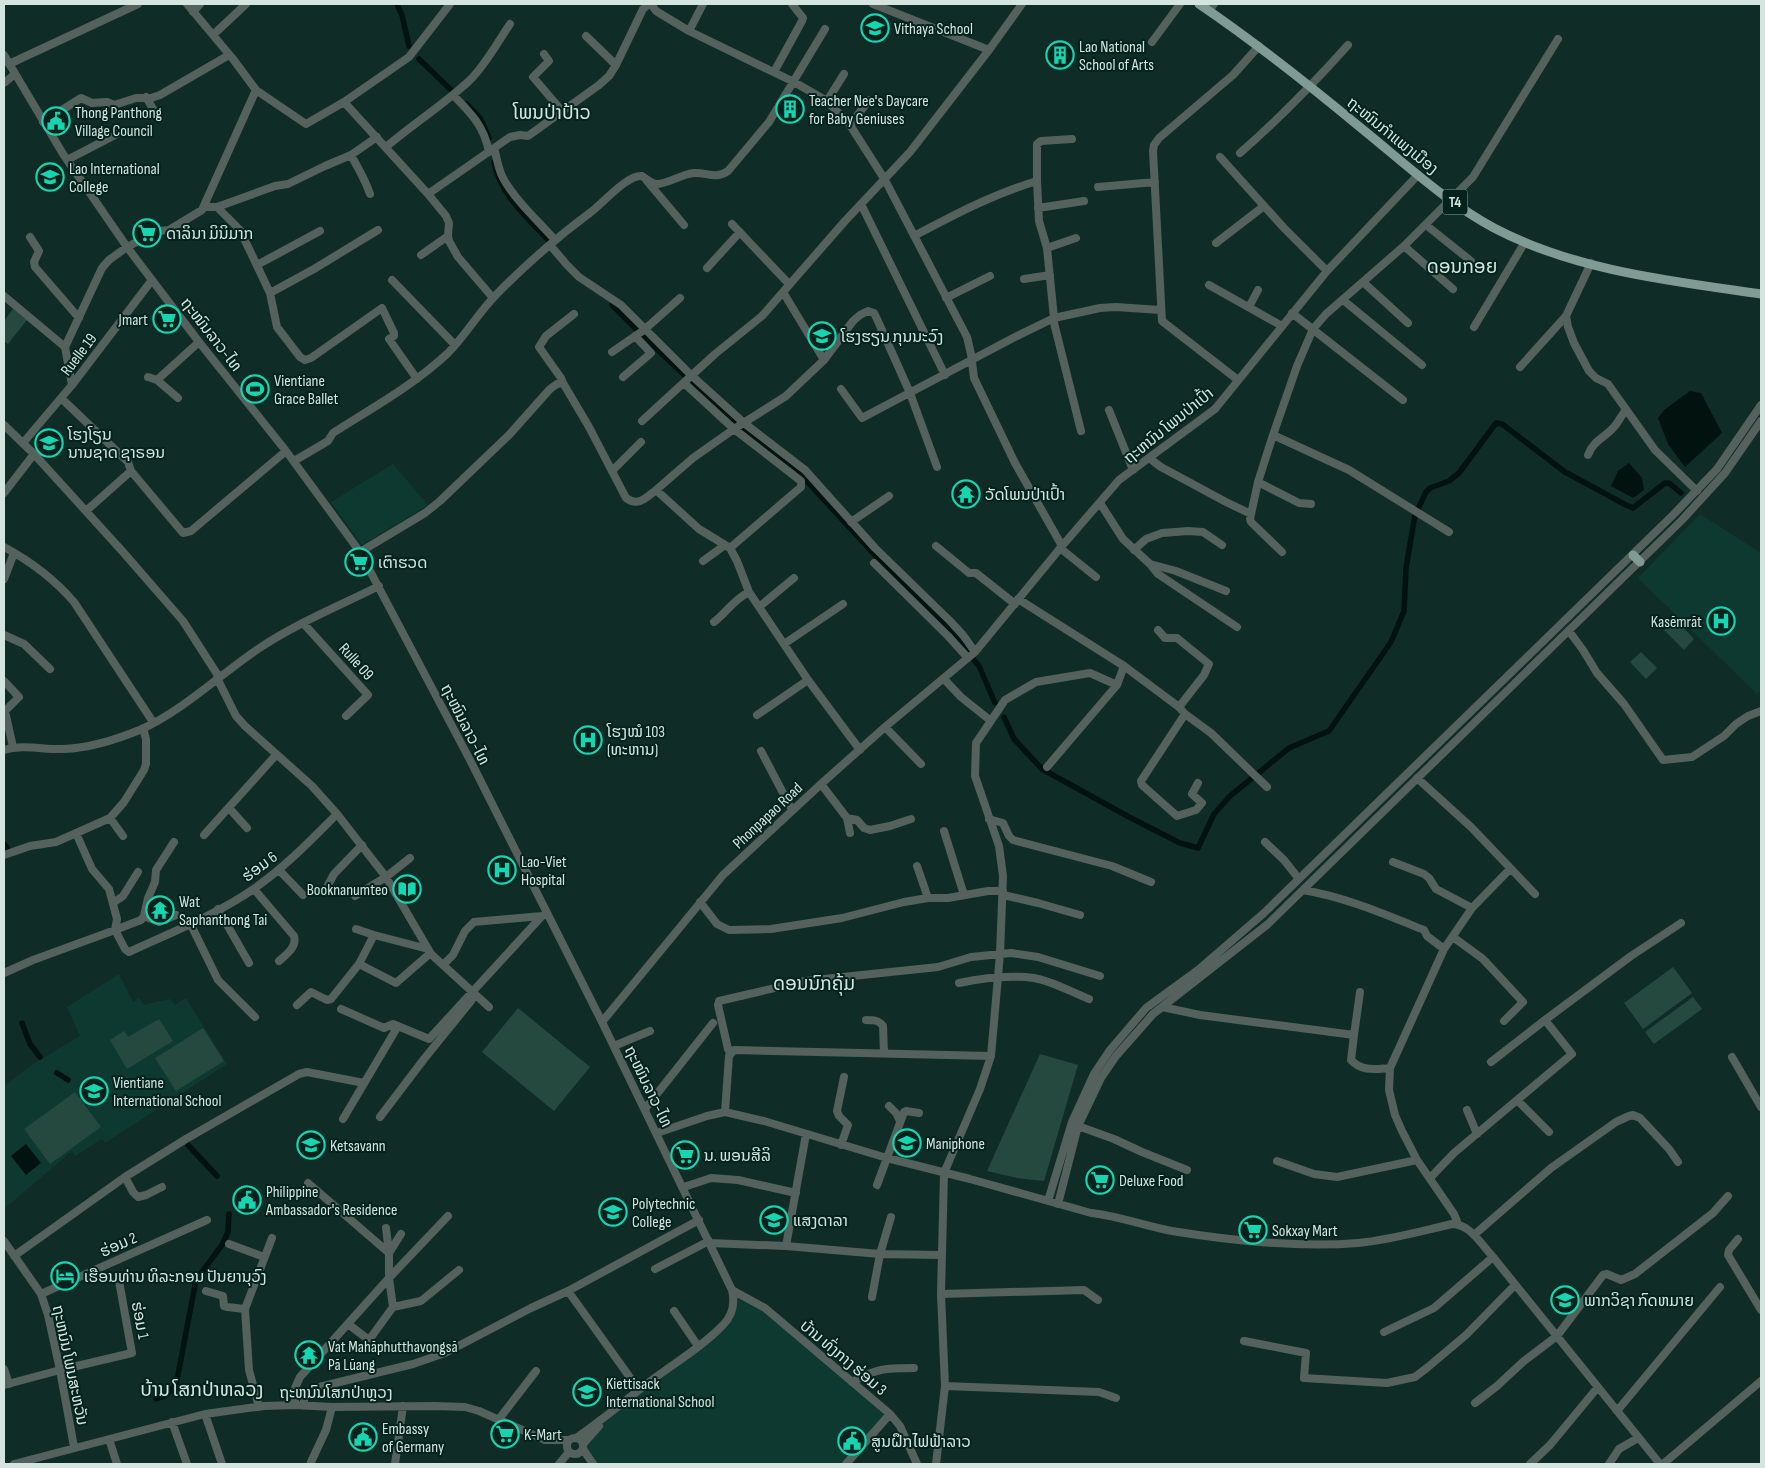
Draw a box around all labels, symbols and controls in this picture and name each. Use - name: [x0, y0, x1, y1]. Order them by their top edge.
- school or university icon: Vithaya School: [860, 13, 890, 43]
- place label: Vithaya School: [894, 20, 973, 39]
- place label: Lao National School of Arts: [1079, 38, 1154, 75]
- building icon: Lao National School of Arts: [1045, 40, 1075, 70]
- place label: Teacher Nee's Daycare for Baby Geniuses: [809, 92, 929, 129]
- street label: ຖະໜົນກຳແພງເມືອງ: [1342, 93, 1442, 179]
- building icon: Teacher Nee's Daycare for Baby Geniuses: [775, 94, 805, 124]
- district label: ໂພນປ່າປ້າວ: [512, 102, 591, 125]
- place label: Thong Panthong Village Council: [75, 104, 162, 141]
- public building icon: Thong Panthong Village Council: [41, 106, 71, 136]
- place label: Lao International College: [69, 160, 160, 197]
- school or university icon: Lao International College: [35, 162, 65, 192]
- road number: T4: [1442, 190, 1468, 214]
- supermarket icon: ດາລິນາ ມິນິມາກ: [132, 218, 162, 248]
- place label: ດາລິນາ ມິນິມາກ: [166, 225, 253, 244]
- district label: ດອນກອຍ: [1427, 256, 1497, 279]
- street label: ຖະໜົນລາວ-ໄທ: [176, 294, 246, 376]
- supermarket icon: Jmart: [152, 304, 182, 334]
- place label: Jmart: [118, 311, 148, 330]
- school or university icon: ໂຮງຮຽນ ກຸນນະວົງ: [807, 321, 837, 351]
- place label: ໂຮງຮຽນ ກຸນນະວົງ: [840, 328, 943, 347]
- street label: Ruelle 19: [57, 330, 101, 380]
- place label: Vientiane Grace Ballet: [274, 372, 338, 409]
- sports icon: Vientiane Grace Ballet: [240, 374, 270, 404]
- street label: ຖະຫນົນ ໂພນປ່າເປົ້າ: [1118, 382, 1218, 468]
- place label: ໂຮງໂຽນ ນານຊາດ ຊາຣອນ: [67, 426, 165, 463]
- school or university icon: ໂຮງໂຽນ ນານຊາດ ຊາຣອນ: [34, 428, 64, 458]
- temple icon: ວັດໂພນປ່າເປົ້າ: [951, 479, 981, 509]
- place label: ວັດໂພນປ່າເປົ້າ: [985, 483, 1065, 505]
- supermarket icon: ເຕົາຮວດ: [344, 547, 374, 577]
- place label: ເຕົາຮວດ: [378, 554, 427, 573]
- hospital icon: Kasēmrāt: [1706, 606, 1736, 636]
- place label: Kasēmrāt: [1651, 613, 1702, 632]
- street label: Rulle 09: [334, 640, 377, 684]
- street label: ຖະໜົນລາວ-ໄທ: [436, 681, 493, 768]
- place label: ໂຮງໝໍ 103 (ທະຫານ): [606, 723, 665, 760]
- hospital icon: ໂຮງໝໍ 103 (ທະຫານ): [573, 725, 603, 755]
- street label: Phonpapao Road: [729, 779, 807, 853]
- street label: ຮ່ອມ 6: [239, 848, 281, 887]
- place label: Lao-Viet Hospital: [521, 853, 567, 890]
- hospital icon: Lao-Viet Hospital: [487, 855, 517, 885]
- library icon: Booknanumteo: [392, 874, 422, 904]
- place label: Booknanumteo: [307, 881, 388, 900]
- place label: Wat Saphanthong Tai: [179, 893, 267, 930]
- temple icon: Wat Saphanthong Tai: [145, 895, 175, 925]
- district label: ດອນນົກຄຸ້ມ: [773, 973, 855, 996]
- street label: ຖະໜົນລາວ-ໄທ: [620, 1043, 676, 1131]
- place label: Vientiane International School: [113, 1074, 221, 1111]
- school or university icon: Vientiane International School: [79, 1076, 109, 1106]
- school or university icon: Maniphone: [892, 1128, 922, 1158]
- school or university icon: Ketsavann: [296, 1130, 326, 1160]
- place label: Maniphone: [926, 1135, 985, 1154]
- place label: Ketsavann: [330, 1137, 386, 1156]
- supermarket icon: ນ. ພອນສີລິ: [670, 1140, 700, 1170]
- place label: ນ. ພອນສີລິ: [704, 1147, 771, 1166]
- supermarket icon: Deluxe Food: [1085, 1165, 1115, 1195]
- place label: Deluxe Food: [1119, 1172, 1183, 1191]
- place label: Philippine Ambassador's Residence: [265, 1183, 398, 1220]
- public building icon: Philippine Ambassador's Residence: [232, 1185, 262, 1215]
- place label: Polytechnic College: [632, 1195, 695, 1232]
- school or university icon: Polytechnic College: [598, 1197, 628, 1227]
- school or university icon: ແສງດາລາ: [759, 1205, 789, 1235]
- place label: ແສງດາລາ: [793, 1212, 848, 1231]
- supermarket icon: Sokxay Mart: [1238, 1215, 1268, 1245]
- place label: Sokxay Mart: [1272, 1222, 1338, 1241]
- street label: ຮ່ອມ 2: [97, 1229, 140, 1262]
- hotel icon: ເຮືອນທ່ານ ທິລະກອນ ປັນຍານຸວົງ: [50, 1261, 80, 1291]
- place label: ເຮືອນທ່ານ ທິລະກອນ ປັນຍານຸວົງ: [84, 1268, 267, 1287]
- school or university icon: ພາກວິຊາ ກົດຫມາຍ: [1550, 1285, 1580, 1315]
- place label: ພາກວິຊາ ກົດຫມາຍ: [1584, 1292, 1694, 1311]
- street label: ຮ່ອມ 1: [127, 1300, 153, 1341]
- street label: ຖະຫນົນ ໂພນສະຫວັນ: [47, 1303, 92, 1427]
- street label: ບ້ານ ທົ່ງກາງ ຮ່ອມ 3: [796, 1314, 892, 1400]
- place label: Vat Mahāphutthavongsā Pā Lūang: [328, 1338, 458, 1375]
- temple icon: Vat Mahāphutthavongsā Pā Lūang: [294, 1340, 324, 1370]
- place label: Kiettisack International School: [606, 1375, 714, 1412]
- school or university icon: Kiettisack International School: [572, 1377, 602, 1407]
- district label: ບ້ານ ໂສກປ່າຫລວງ: [140, 1379, 264, 1402]
- street label: ຖະຫນົນໂສກປ່າຫຼວງ: [279, 1384, 393, 1403]
- supermarket icon: K-Mart: [490, 1419, 520, 1449]
- place label: Embassy of Germany: [382, 1420, 444, 1457]
- public building icon: Embassy of Germany: [348, 1422, 378, 1452]
- place label: K-Mart: [524, 1426, 562, 1445]
- public building icon: ສູນຝຶກໄຟຟ້າລາວ: [837, 1426, 867, 1456]
- place label: ສູນຝຶກໄຟຟ້າລາວ: [871, 1433, 971, 1452]

